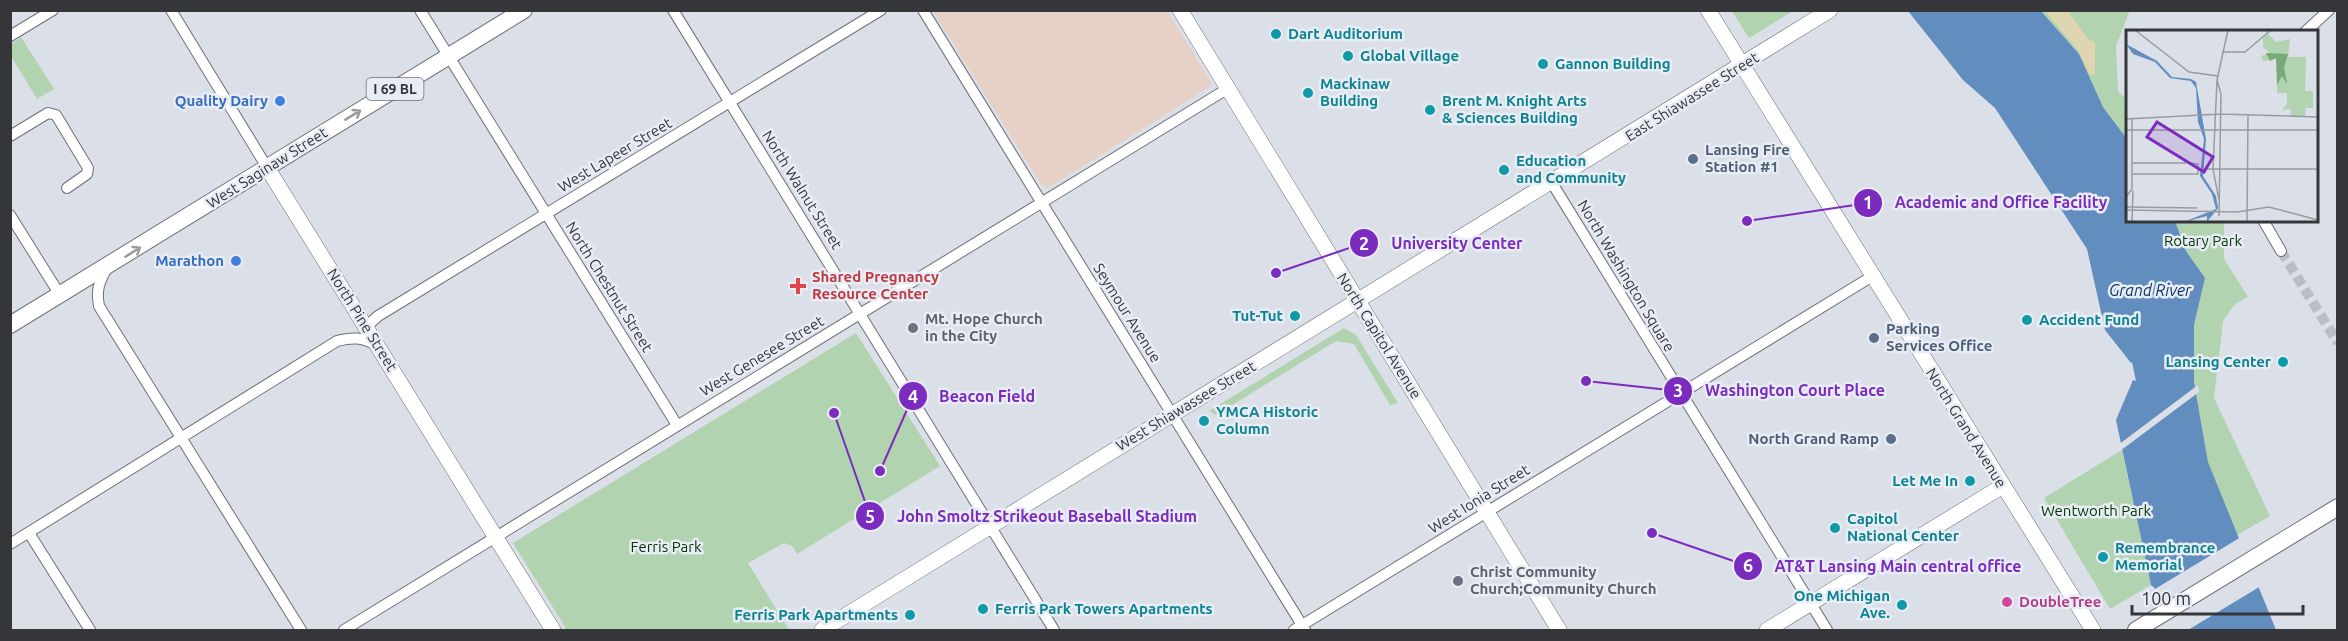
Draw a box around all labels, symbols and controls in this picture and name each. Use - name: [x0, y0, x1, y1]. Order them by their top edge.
- place label: Dart Auditorium: [1288, 25, 1403, 42]
- marker: Dart Auditorium: [1269, 27, 1283, 41]
- inset map: [2126, 30, 2318, 222]
- place label: Global Village: [1360, 47, 1459, 64]
- marker: Global Village: [1341, 49, 1355, 63]
- street label: East Shiawassee Street: [1622, 49, 1762, 145]
- place label: Gannon Building: [1555, 55, 1671, 72]
- marker: Gannon Building: [1536, 57, 1550, 71]
- place label: Mackinaw Building: [1320, 75, 1390, 109]
- road number: I 69 BL: [366, 78, 424, 100]
- marker: Mackinaw Building: [1301, 86, 1315, 100]
- place label: Quality Dairy: [175, 92, 268, 109]
- place label: Brent M. Knight Arts & Sciences Building: [1442, 92, 1587, 126]
- marker: Quality Dairy: [273, 94, 287, 108]
- marker: Brent M. Knight Arts & Sciences Building: [1423, 103, 1437, 117]
- one-way arrow: [344, 109, 361, 122]
- street label: West Lapeer Street: [555, 114, 675, 195]
- street label: West Saginaw Street: [203, 124, 330, 212]
- street label: North Walnut Street: [759, 127, 846, 252]
- place label: Lansing Fire Station #1: [1705, 141, 1790, 175]
- place label: Education and Community: [1516, 152, 1626, 186]
- marker: Lansing Fire Station #1: [1686, 152, 1700, 166]
- marker: Education and Community: [1497, 163, 1511, 177]
- callout: Academic and Office Facility: [1853, 186, 2120, 220]
- text: 1: [1863, 192, 1873, 212]
- text: Academic and Office Facility: [1895, 193, 2108, 211]
- street label: North Washington Square: [1574, 197, 1678, 355]
- street label: North Chestnut Street: [563, 219, 656, 355]
- callout: University Center: [1349, 226, 1534, 260]
- park label: Rotary Park: [2164, 232, 2242, 249]
- text: 2: [1359, 233, 1369, 253]
- text: University Center: [1391, 234, 1523, 252]
- one-way arrow: [124, 246, 140, 258]
- place label: Marathon: [155, 252, 224, 269]
- marker: Marathon: [229, 254, 243, 268]
- street label: Seymour Avenue: [1090, 260, 1165, 365]
- street label: North Pine Street: [324, 265, 401, 374]
- place label: Shared Pregnancy Resource Center: [812, 268, 939, 302]
- street label: North Capitol Avenue: [1334, 270, 1425, 402]
- marker: Shared Pregnancy Resource Center: [789, 277, 807, 295]
- water label: Grand River: [2109, 281, 2192, 299]
- place label: Tut-Tut: [1232, 307, 1284, 324]
- marker: Tut-Tut: [1288, 309, 1302, 323]
- place label: Mt. Hope Church in the City: [925, 310, 1043, 344]
- place label: Accident Fund: [2039, 311, 2139, 328]
- street label: West Genesee Street: [697, 312, 827, 399]
- marker: Accident Fund: [2020, 313, 2034, 327]
- place label: Parking Services Office: [1886, 320, 1992, 354]
- marker: Mt. Hope Church in the City: [906, 321, 920, 335]
- marker: Parking Services Office: [1867, 331, 1881, 345]
- place label: Lansing Center: [2165, 353, 2272, 370]
- marker: Lansing Center: [2276, 355, 2290, 369]
- street label: West Shiawassee Street: [1113, 357, 1259, 454]
- street label: North Grand Avenue: [1923, 365, 2010, 491]
- callout: Washington Court Place: [1663, 374, 1897, 408]
- callout: Beacon Field: [898, 379, 1047, 413]
- text: 3: [1673, 380, 1683, 400]
- text: Washington Court Place: [1705, 381, 1885, 399]
- text: 4: [908, 386, 918, 406]
- text: Beacon Field: [939, 387, 1035, 405]
- place label: YMCA Historic Column: [1216, 403, 1318, 437]
- marker: YMCA Historic Column: [1197, 414, 1211, 428]
- place label: North Grand Ramp: [1748, 430, 1879, 447]
- marker: North Grand Ramp: [1884, 432, 1898, 446]
- street label: West Ionia Street: [1425, 461, 1532, 536]
- place label: Let Me In: [1892, 472, 1958, 489]
- marker: Let Me In: [1963, 474, 1977, 488]
- callout: John Smoltz Strikeout Baseball Stadium: [855, 499, 1209, 533]
- park label: Wentworth Park: [2041, 502, 2152, 519]
- text: 5: [865, 506, 875, 526]
- text: John Smoltz Strikeout Baseball Stadium: [897, 507, 1197, 525]
- place label: Capitol National Center: [1847, 510, 1960, 544]
- marker: Capitol National Center: [1828, 521, 1842, 535]
- park label: Ferris Park: [631, 538, 702, 555]
- place label: Remembrance Memorial: [2115, 539, 2215, 573]
- callout: AT&T Lansing Main central office: [1733, 549, 2034, 583]
- marker: Remembrance Memorial: [2096, 550, 2110, 564]
- text: 6: [1743, 555, 1753, 575]
- text: AT&T Lansing Main central office: [1775, 557, 2021, 575]
- place label: Christ Community Church;Community Church: [1470, 563, 1656, 597]
- marker: Christ Community Church;Community Church: [1451, 574, 1465, 588]
- scale bar: [2132, 578, 2303, 616]
- place label: One Michigan Ave.: [1794, 587, 1890, 621]
- text: 100 m: [2141, 588, 2191, 608]
- place label: DoubleTree: [2019, 593, 2101, 610]
- marker: DoubleTree: [2000, 595, 2014, 609]
- marker: One Michigan Ave.: [1895, 598, 1909, 612]
- place label: Ferris Park Towers Apartments: [995, 600, 1213, 617]
- marker: Ferris Park Towers Apartments: [976, 602, 990, 616]
- place label: Ferris Park Apartments: [734, 606, 898, 623]
- marker: Ferris Park Apartments: [903, 608, 917, 622]

